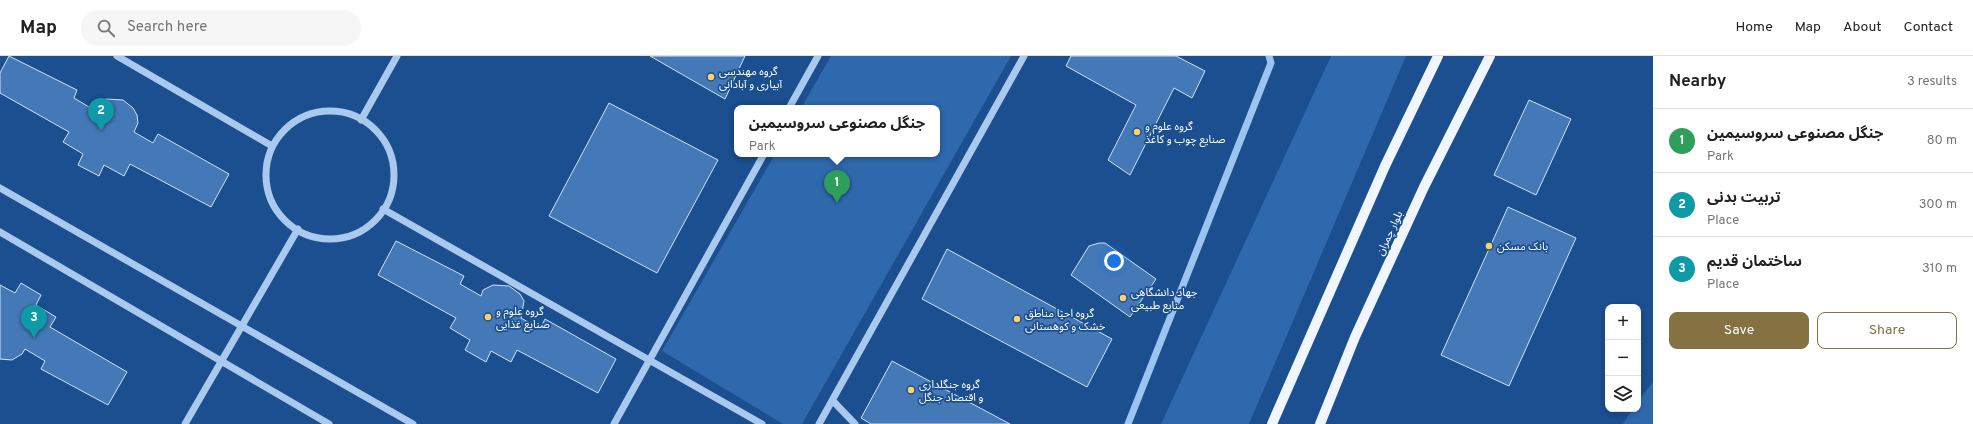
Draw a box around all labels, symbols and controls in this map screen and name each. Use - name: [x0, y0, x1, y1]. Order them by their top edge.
- search box: [81, 10, 361, 46]
- text: Map: [20, 16, 57, 40]
- icon: search: [95, 17, 117, 39]
- text: Search here: [127, 18, 207, 37]
- text: Home: [1736, 19, 1773, 36]
- text: Map: [1795, 19, 1821, 36]
- text: About: [1843, 19, 1882, 36]
- text: Contact: [1904, 19, 1953, 36]
- place label: گروه مهندسی آبیاری و آبادانی: [719, 65, 783, 92]
- text: Nearby: [1669, 71, 1726, 93]
- marker: گروه مهندسی آبیاری و آبادانی: [706, 72, 716, 82]
- text: 3 results: [1907, 74, 1957, 90]
- pin: 2: [88, 98, 114, 131]
- popup: [734, 105, 940, 157]
- text: جنگل مصنوعی سروسیمین: [749, 115, 925, 134]
- place label: گروه علوم و صنایع چوب و کاغذ: [1145, 120, 1225, 147]
- text: جنگل مصنوعی سروسیمین: [1707, 125, 1883, 144]
- marker: گروه علوم و صنایع چوب و کاغذ: [1132, 127, 1142, 137]
- text: 1: [1679, 133, 1685, 149]
- text: 80 m: [1927, 133, 1957, 149]
- text: Park: [749, 139, 776, 155]
- text: Park: [1707, 149, 1734, 165]
- pin: 1: [824, 170, 850, 203]
- text: تربیت بدنی: [1707, 189, 1781, 208]
- text: 2: [1678, 197, 1686, 213]
- text: 300 m: [1919, 197, 1957, 213]
- street label: بلوار چمران: [1373, 209, 1406, 258]
- text: Place: [1707, 213, 1739, 229]
- place label: بانک مسکن: [1497, 240, 1548, 254]
- marker: بانک مسکن: [1484, 241, 1494, 251]
- your location: [1104, 251, 1124, 271]
- text: ساختمان قدیم: [1707, 253, 1802, 272]
- text: 3: [1678, 261, 1686, 277]
- text: 310 m: [1922, 261, 1957, 277]
- text: Place: [1707, 277, 1739, 293]
- place label: جهاد دانشگاهی منابع طبیعی: [1131, 286, 1198, 313]
- marker: جهاد دانشگاهی منابع طبیعی: [1118, 293, 1128, 303]
- map controls: [1605, 304, 1641, 412]
- button: +: [1605, 304, 1641, 340]
- pin: 3: [21, 305, 47, 338]
- place label: گروه علوم و صنایع غذایی: [496, 305, 550, 332]
- place label: گروه احیا مناطق خشک و کوهستانی: [1025, 307, 1106, 334]
- marker: گروه علوم و صنایع غذایی: [483, 312, 493, 322]
- button: Save: [1669, 312, 1809, 349]
- button: Share: [1817, 312, 1957, 349]
- marker: گروه احیا مناطق خشک و کوهستانی: [1012, 314, 1022, 324]
- button: −: [1605, 340, 1641, 376]
- button: layers: [1605, 376, 1641, 412]
- place label: گروه جنگلداری و اقتصاد جنگل: [919, 378, 984, 405]
- marker: گروه جنگلداری و اقتصاد جنگل: [906, 385, 916, 395]

